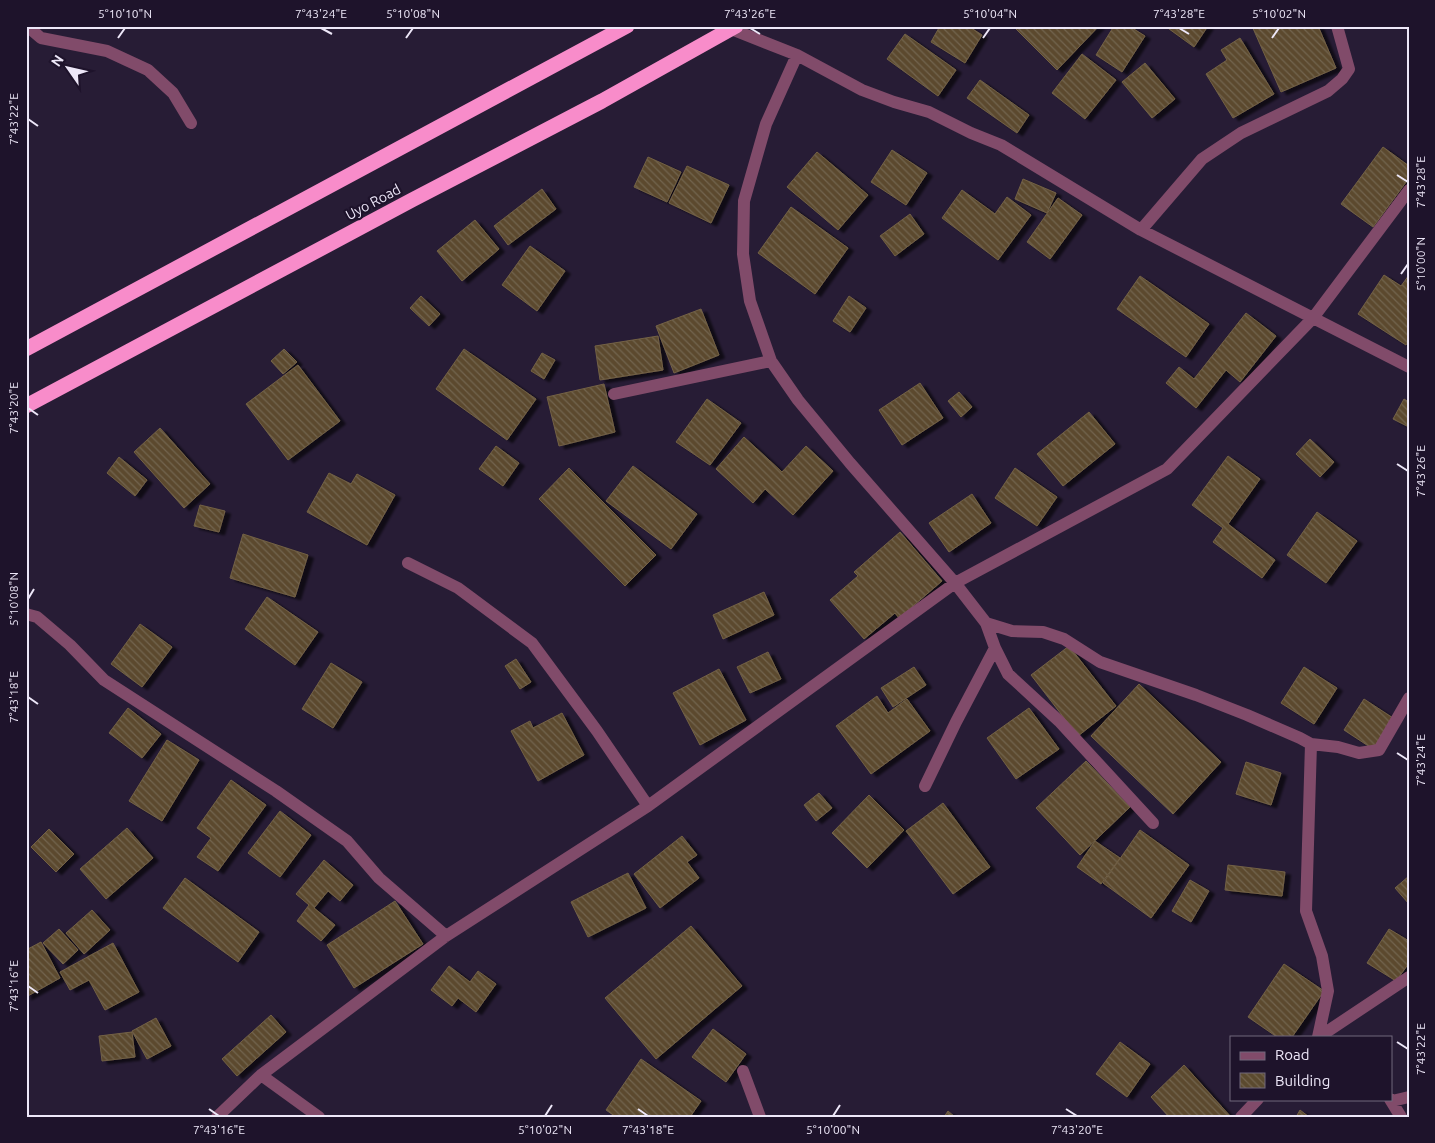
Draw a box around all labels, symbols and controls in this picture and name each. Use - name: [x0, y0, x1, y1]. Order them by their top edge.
- text: 5°10'10"N: [98, 7, 152, 20]
- text: 7°43'24"E: [295, 7, 347, 20]
- text: 5°10'08"N: [386, 7, 440, 20]
- text: 7°43'26"E: [724, 7, 776, 20]
- text: 5°10'04"N: [963, 7, 1017, 20]
- text: 7°43'28"E: [1153, 7, 1205, 20]
- text: 5°10'02"N: [1252, 7, 1306, 20]
- north arrow: [42, 42, 92, 92]
- text: N: [48, 52, 67, 70]
- text: 7°43'22"E: [7, 93, 20, 145]
- text: 7°43'28"E: [1414, 156, 1427, 208]
- street label: Uyo Road: [343, 181, 403, 223]
- text: 5°10'00"N: [1414, 237, 1427, 291]
- text: 7°43'20"E: [7, 382, 20, 434]
- text: 7°43'26"E: [1414, 445, 1427, 497]
- text: 5°10'08"N: [7, 572, 20, 626]
- text: 7°43'18"E: [7, 671, 20, 723]
- text: 7°43'24"E: [1414, 734, 1427, 786]
- text: 7°43'16"E: [7, 960, 20, 1012]
- text: 7°43'22"E: [1414, 1023, 1427, 1075]
- legend: [1230, 1036, 1392, 1100]
- text: Road: [1275, 1046, 1310, 1063]
- text: Building: [1275, 1072, 1330, 1089]
- text: 7°43'16"E: [193, 1123, 245, 1136]
- text: 5°10'02"N: [518, 1123, 572, 1136]
- text: 7°43'18"E: [622, 1123, 674, 1136]
- text: 5°10'00"N: [806, 1123, 860, 1136]
- text: 7°43'20"E: [1051, 1123, 1103, 1136]

